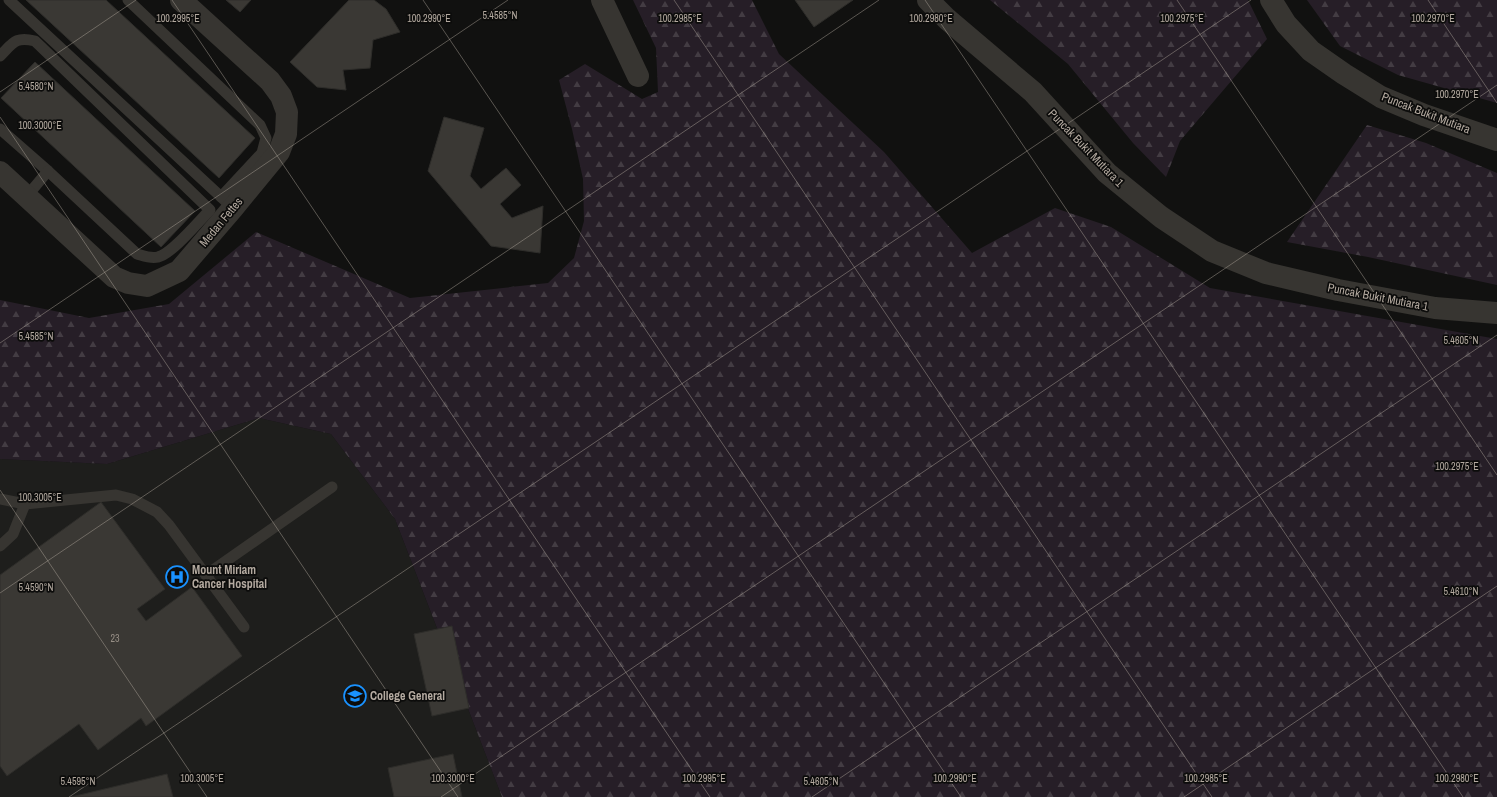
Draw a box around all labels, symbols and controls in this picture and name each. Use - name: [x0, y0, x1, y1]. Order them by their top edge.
- text: 5.4585°N: [483, 9, 518, 22]
- text: 100.2995°E: [156, 12, 200, 25]
- text: 100.2990°E: [407, 12, 451, 25]
- text: 100.2985°E: [658, 12, 702, 25]
- text: 100.2980°E: [909, 12, 953, 25]
- text: 100.2975°E: [1160, 12, 1204, 25]
- text: 100.2970°E: [1411, 12, 1455, 25]
- text: 5.4580°N: [19, 80, 54, 93]
- text: 100.2970°E: [1435, 88, 1479, 101]
- street label: Puncak Bukit Mutiara: [1379, 89, 1473, 138]
- street label: Puncak Bukit Mutiara 1: [1045, 106, 1128, 191]
- text: 100.3000°E: [18, 119, 62, 132]
- street label: Medan Fettes: [196, 194, 246, 250]
- street label: Puncak Bukit Mutiara 1: [1326, 279, 1430, 315]
- text: 5.4585°N: [19, 330, 54, 343]
- text: 5.4605°N: [1444, 334, 1479, 347]
- text: 100.2975°E: [1435, 460, 1479, 473]
- text: 100.3005°E: [18, 491, 62, 504]
- place label: Mount Miriam Cancer Hospital: [192, 562, 267, 592]
- hospital icon: Mount Miriam Cancer Hospital: [164, 564, 190, 590]
- text: 5.4590°N: [19, 581, 54, 594]
- text: 5.4610°N: [1444, 585, 1479, 598]
- house number: 23: [110, 632, 120, 645]
- school or university icon: College General: [342, 683, 368, 709]
- place label: College General: [370, 688, 445, 704]
- text: 100.3005°E: [180, 772, 224, 785]
- text: 100.3000°E: [431, 772, 475, 785]
- text: 100.2995°E: [682, 772, 726, 785]
- text: 100.2990°E: [933, 772, 977, 785]
- text: 100.2985°E: [1184, 772, 1228, 785]
- text: 100.2980°E: [1435, 772, 1479, 785]
- text: 5.4595°N: [61, 775, 96, 788]
- text: 5.4605°N: [804, 775, 839, 788]

